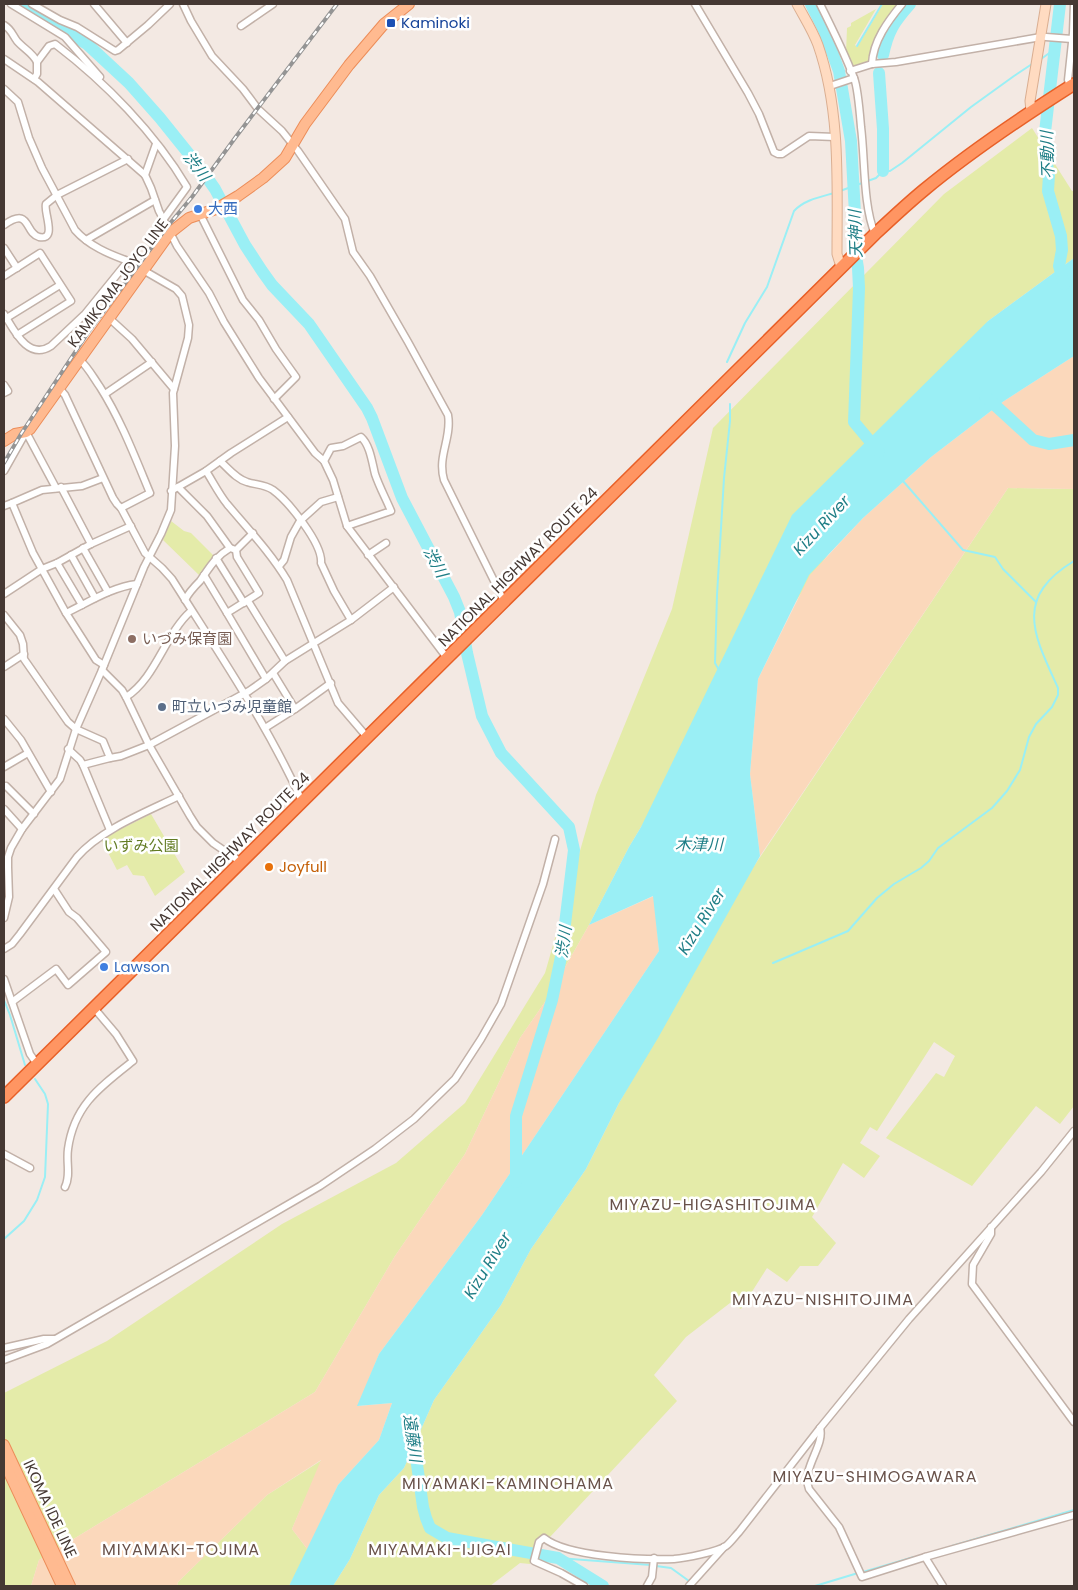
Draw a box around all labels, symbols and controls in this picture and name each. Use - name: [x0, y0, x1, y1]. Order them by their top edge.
- place label: Kaminoki: [401, 12, 470, 33]
- marker: Kaminoki: [385, 17, 397, 29]
- water label: 不動川: [1035, 129, 1060, 179]
- water label: 渋川: [178, 147, 217, 188]
- place label: 大西: [208, 198, 238, 219]
- marker: 大西: [192, 203, 204, 215]
- water label: 天神川: [843, 208, 868, 258]
- street label: KAMIKOMA JOYO LINE: [62, 214, 173, 351]
- street label: NATIONAL HIGHWAY ROUTE 24: [433, 482, 602, 651]
- water label: Kizu River: [788, 490, 856, 560]
- water label: 渋川: [418, 543, 454, 584]
- place label: いづみ保育園: [142, 628, 232, 649]
- marker: いづみ保育園: [126, 633, 138, 645]
- place label: 町立いづみ児童館: [172, 696, 292, 717]
- marker: 町立いづみ児童館: [156, 701, 168, 713]
- street label: NATIONAL HIGHWAY ROUTE 24: [145, 767, 314, 936]
- water label: 木津川: [675, 833, 725, 856]
- park label: いずみ公園: [103, 835, 179, 856]
- place label: Joyfull: [279, 856, 327, 877]
- marker: Joyfull: [263, 861, 275, 873]
- water label: Kizu River: [672, 883, 731, 959]
- water label: 渋川: [550, 923, 577, 960]
- place label: Lawson: [114, 956, 170, 977]
- marker: Lawson: [98, 961, 110, 973]
- district label: MIYAZU-HIGASHITOJIMA: [610, 1193, 816, 1216]
- water label: Kizu River: [458, 1227, 517, 1303]
- district label: MIYAZU-NISHITOJIMA: [732, 1288, 914, 1311]
- water label: 遠藤川: [398, 1413, 428, 1465]
- street label: IKOMA IDE LINE: [19, 1456, 82, 1561]
- district label: MIYAZU-SHIMOGAWARA: [772, 1465, 978, 1488]
- district label: MIYAMAKI-KAMINOHAMA: [402, 1472, 614, 1495]
- district label: MIYAMAKI-TOJIMA: [102, 1538, 260, 1561]
- district label: MIYAMAKI-IJIGAI: [368, 1538, 512, 1561]

